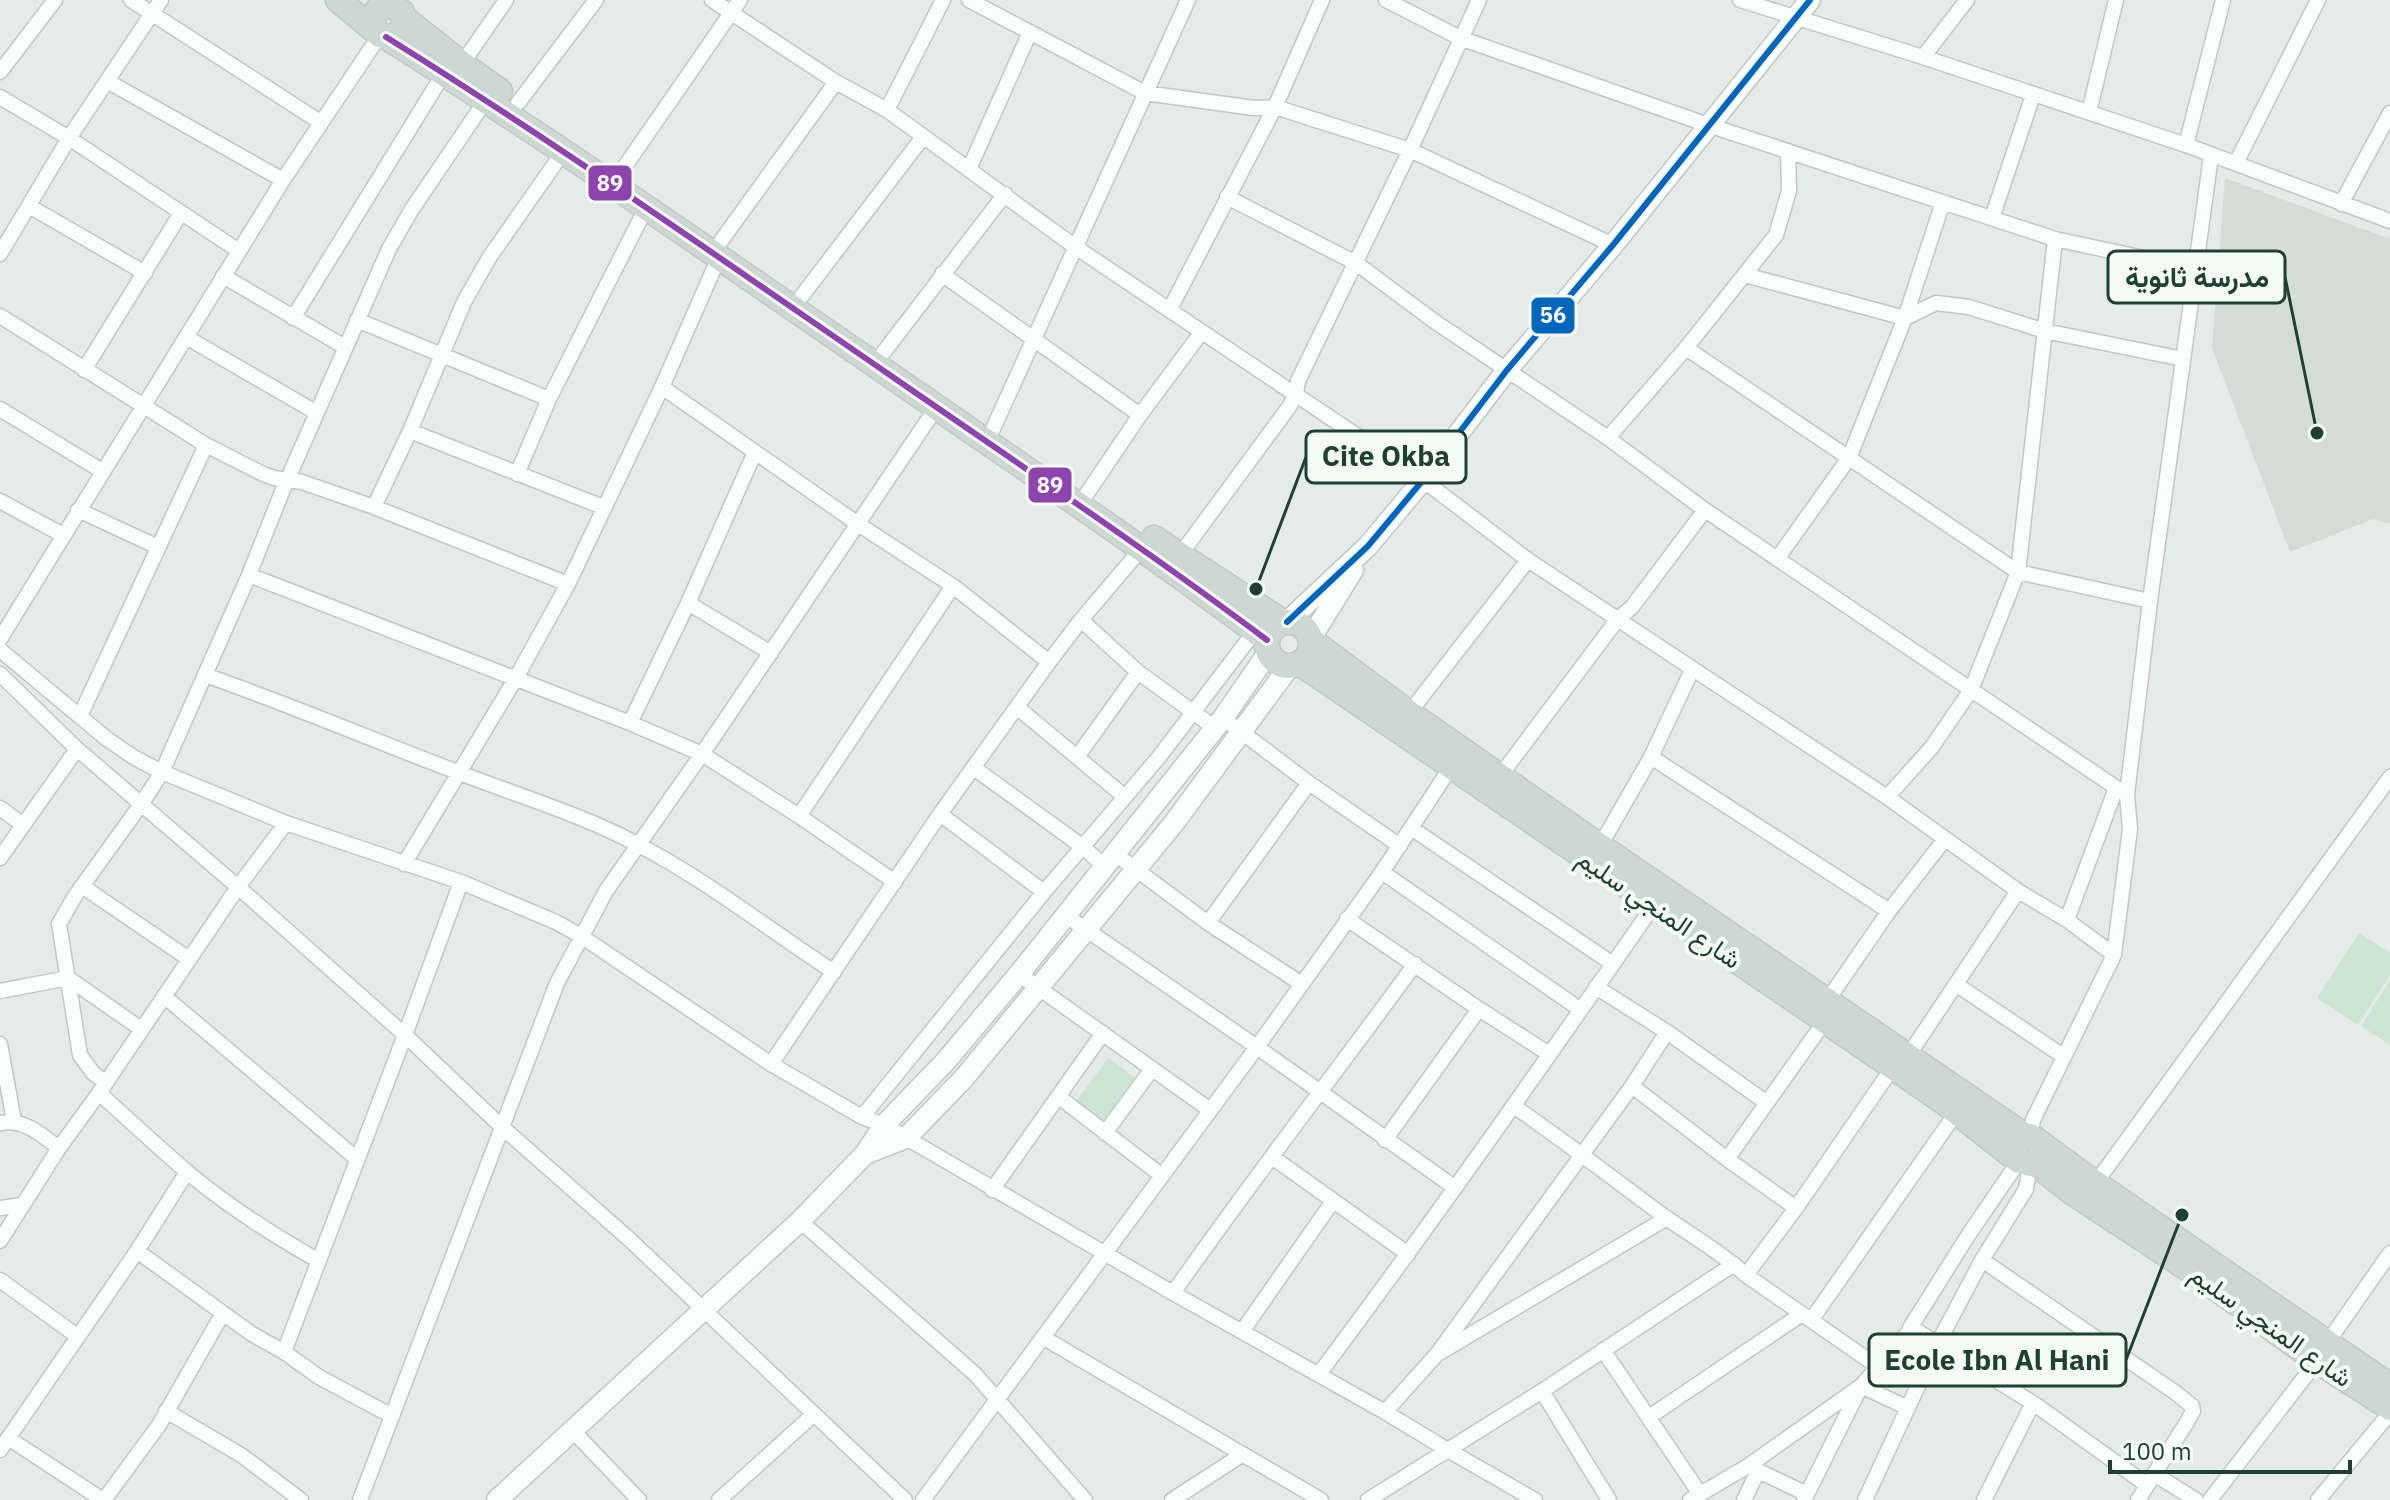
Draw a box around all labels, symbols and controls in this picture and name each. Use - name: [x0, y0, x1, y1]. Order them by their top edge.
- line badge: 89: [587, 164, 633, 202]
- text: 89: [597, 168, 623, 197]
- callout: مدرسة ثانوية: [2108, 251, 2285, 303]
- text: مدرسة ثانوية: [2125, 258, 2269, 295]
- line badge: 56: [1530, 296, 1576, 335]
- text: 56: [1540, 300, 1566, 329]
- callout: Cite Okba: [1306, 431, 1466, 483]
- text: Cite Okba: [1322, 437, 1450, 474]
- line badge: 89: [1027, 466, 1073, 504]
- text: 89: [1037, 470, 1063, 499]
- street label: شارع المنجي سليم: [1568, 841, 1748, 980]
- street label: شارع المنجي سليم: [2181, 1256, 2360, 1398]
- callout: Ecole Ibn Al Hani: [1869, 1334, 2126, 1386]
- text: Ecole Ibn Al Hani: [1884, 1341, 2110, 1378]
- scale bar: [2110, 1424, 2350, 1474]
- text: 100 m: [2122, 1435, 2192, 1467]

